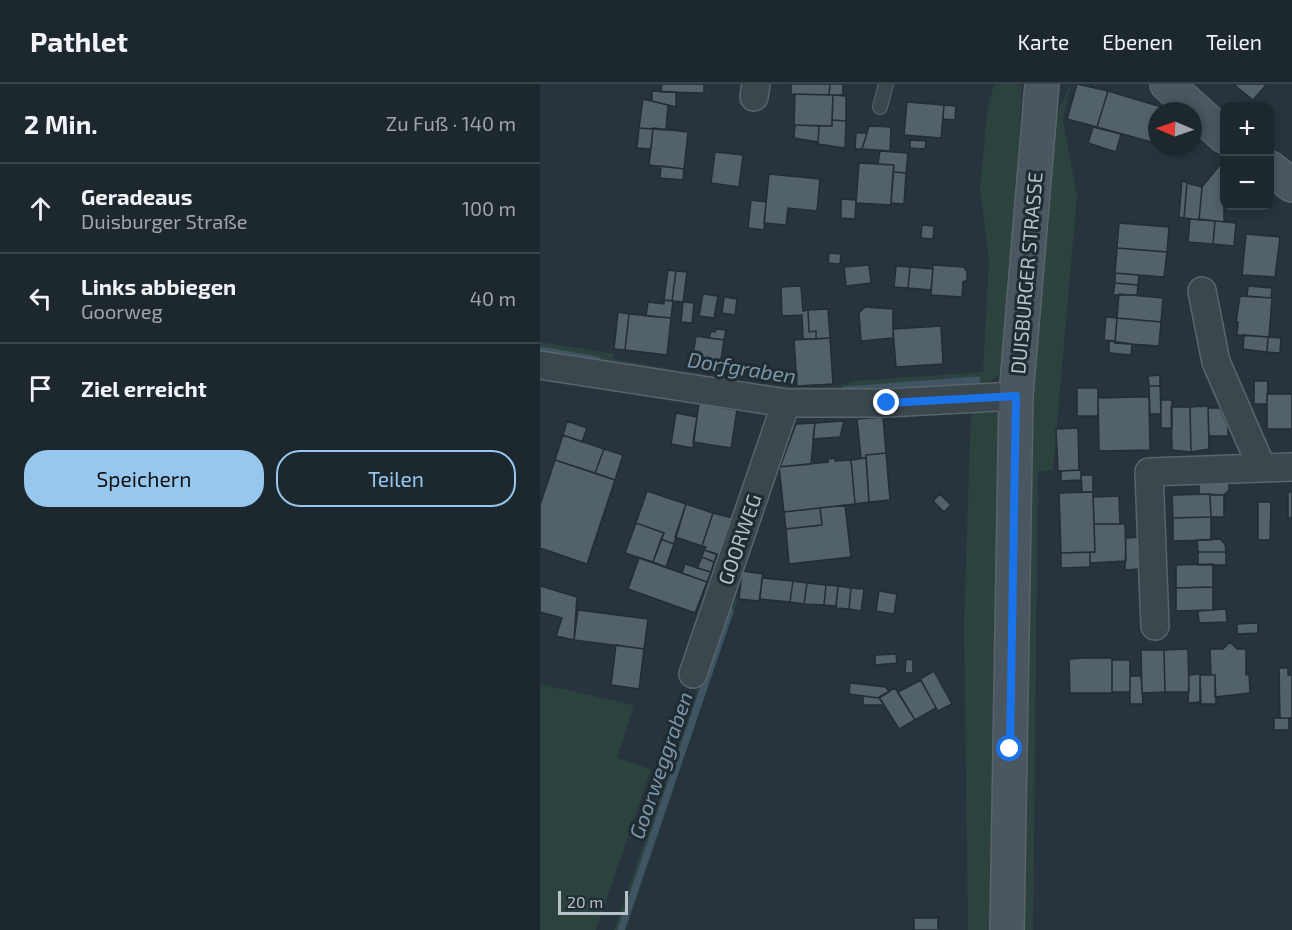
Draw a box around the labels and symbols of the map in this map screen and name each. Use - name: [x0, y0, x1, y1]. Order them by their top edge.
- north arrow: [1148, 102, 1202, 156]
- street label: DUISBURGER STRASSE: [1005, 171, 1047, 375]
- water label: Dorfgraben: [686, 346, 798, 388]
- route end: [873, 389, 899, 415]
- street label: GOORWEG: [712, 491, 766, 587]
- water label: Goorweggraben: [623, 688, 697, 842]
- route start: [996, 735, 1022, 761]
- scale bar: [558, 888, 628, 916]

